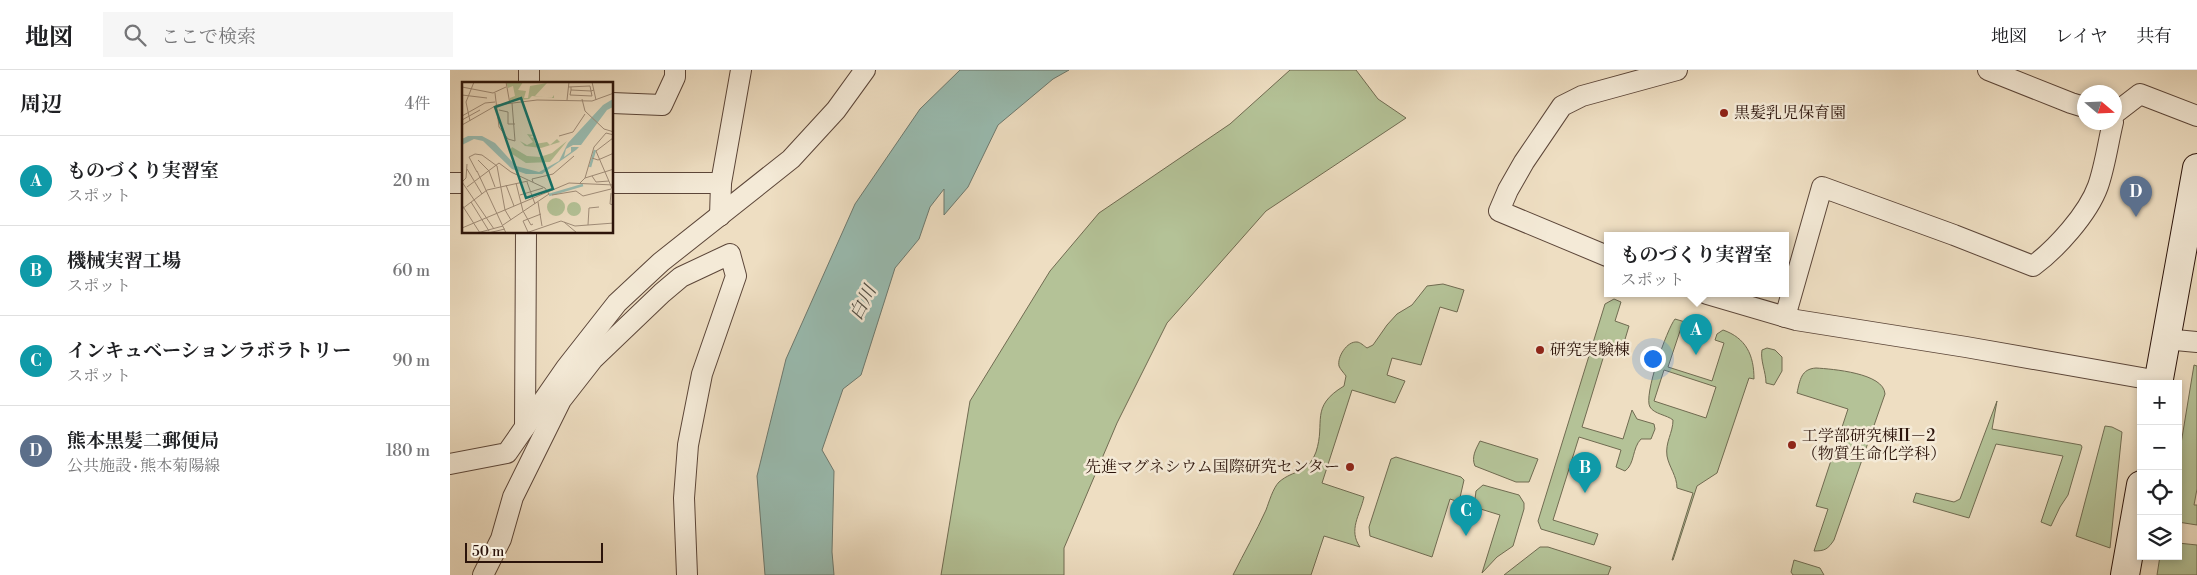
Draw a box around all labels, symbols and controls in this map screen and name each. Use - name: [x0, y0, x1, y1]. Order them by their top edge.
- search box: [103, 12, 453, 57]
- icon: search: [121, 21, 149, 49]
- text: 地図: [25, 23, 73, 53]
- text: ここで検索: [161, 25, 256, 49]
- text: 地図: [1991, 25, 2027, 48]
- text: レイヤ: [2055, 25, 2108, 48]
- text: 共有: [2136, 25, 2172, 48]
- inset map: [462, 82, 614, 234]
- north arrow: [2077, 85, 2122, 130]
- text: 周辺: [20, 92, 62, 118]
- text: 4件: [404, 94, 430, 114]
- place label: 黒髪乳児保育園: [1734, 103, 1846, 123]
- marker: 黒髪乳児保育園: [1718, 107, 1730, 119]
- text: ものづくり実習室: [67, 159, 219, 183]
- text: A: [30, 171, 42, 191]
- text: 20 m: [393, 171, 430, 191]
- pin: D: [2120, 176, 2152, 217]
- text: スポット: [67, 186, 131, 206]
- popup: [1604, 232, 1789, 297]
- text: ものづくり実習室: [1620, 243, 1773, 267]
- text: 機械実習工場: [67, 249, 181, 273]
- text: B: [30, 261, 42, 281]
- text: 60 m: [392, 261, 430, 281]
- text: スポット: [1620, 270, 1685, 290]
- text: スポット: [67, 276, 131, 296]
- water label: 白川: [845, 280, 882, 324]
- pin: A: [1680, 314, 1712, 355]
- text: インキュベーションラボラトリー: [67, 339, 351, 363]
- place label: 研究実験棟: [1550, 340, 1630, 360]
- marker: 研究実験棟: [1534, 344, 1546, 356]
- your location: [1640, 346, 1666, 372]
- text: C: [30, 351, 42, 371]
- text: 90 m: [392, 351, 430, 371]
- text: スポット: [67, 366, 131, 386]
- map controls: [2137, 380, 2182, 560]
- button: +: [2137, 380, 2182, 425]
- button: −: [2137, 425, 2182, 470]
- place label: 工学部研究棟II－2 （物質生命化学科）: [1802, 426, 1946, 464]
- text: 熊本黒髪二郵便局: [67, 429, 219, 453]
- marker: 工学部研究棟II－2 （物質生命化学科）: [1786, 439, 1798, 451]
- text: D: [30, 441, 42, 461]
- text: 180 m: [386, 441, 430, 461]
- pin: B: [1569, 452, 1601, 493]
- text: 公共施設 · 熊本菊陽線: [67, 456, 220, 476]
- place label: 先進マグネシウム国際研究センター: [1085, 457, 1340, 477]
- marker: 先進マグネシウム国際研究センター: [1344, 461, 1356, 473]
- button: locate: [2137, 470, 2182, 515]
- pin: C: [1450, 495, 1482, 536]
- button: layers: [2137, 515, 2182, 560]
- scale bar: [465, 540, 602, 563]
- text: 50 m: [472, 543, 504, 561]

